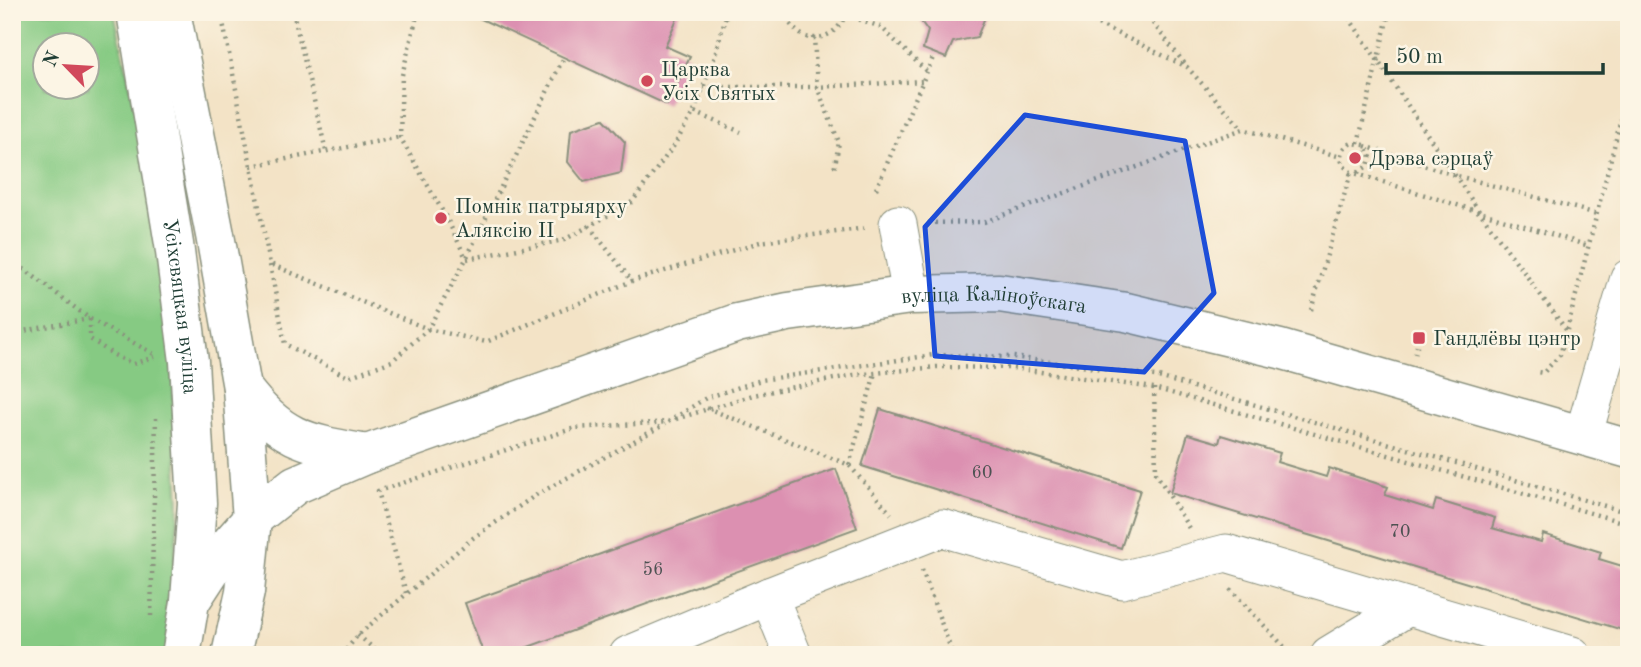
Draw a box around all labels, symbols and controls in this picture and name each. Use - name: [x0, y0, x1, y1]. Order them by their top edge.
- north arrow: [32, 32, 102, 102]
- scale bar: [1386, 32, 1602, 76]
- text: 50 m: [1396, 47, 1443, 68]
- text: N: [41, 49, 65, 70]
- place label: Царква Усіх Святых: [661, 60, 776, 105]
- marker: Царква Усіх Святых: [639, 73, 655, 89]
- place label: Дрэва сэрцаў: [1369, 149, 1494, 170]
- marker: Дрэва сэрцаў: [1347, 150, 1363, 166]
- place label: Помнік патрыярху Аляксію II: [455, 197, 628, 242]
- marker: Помнік патрыярху Аляксію II: [433, 210, 449, 226]
- street label: Усіхсвяцкая вуліца: [158, 218, 200, 395]
- street label: вуліца Каліноўскага: [900, 284, 1088, 318]
- place label: Гандлёвы цэнтр: [1433, 329, 1581, 350]
- marker: Гандлёвы цэнтр: [1411, 330, 1427, 346]
- house number: 60: [972, 464, 992, 482]
- house number: 70: [1390, 523, 1410, 541]
- house number: 56: [643, 561, 663, 579]

